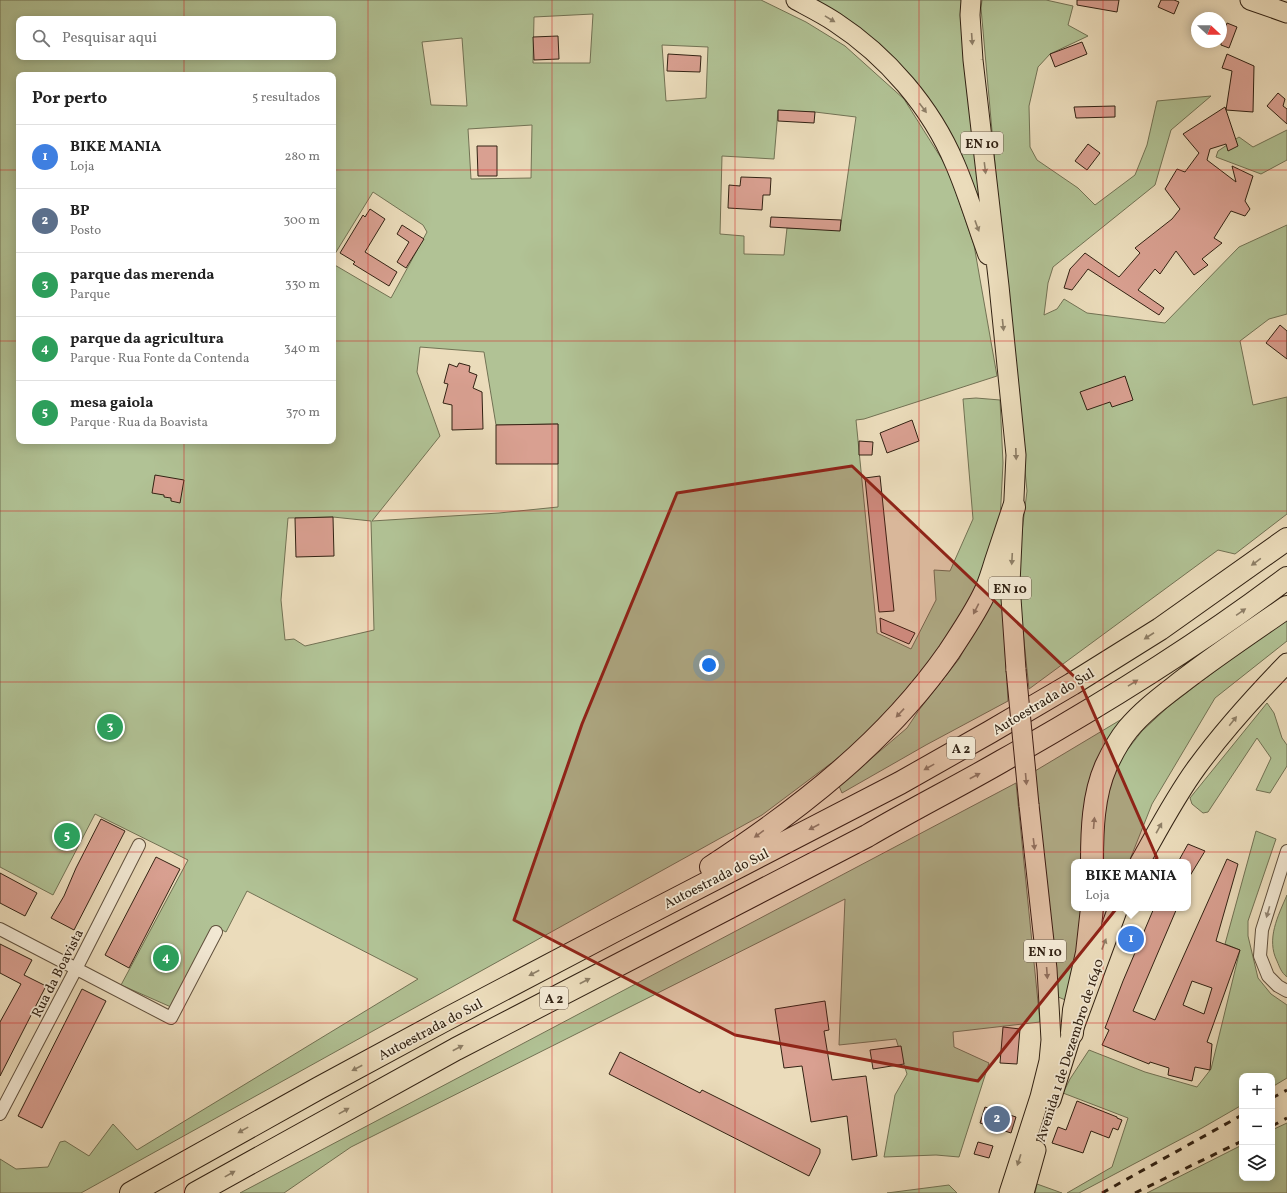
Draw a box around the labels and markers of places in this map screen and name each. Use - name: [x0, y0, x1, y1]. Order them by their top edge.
- pin: 3: [97, 712, 123, 742]
- pin: 5: [54, 821, 80, 851]
- pin: 1: [1118, 924, 1144, 954]
- pin: 4: [153, 943, 179, 973]
- pin: 2: [984, 1104, 1010, 1134]

